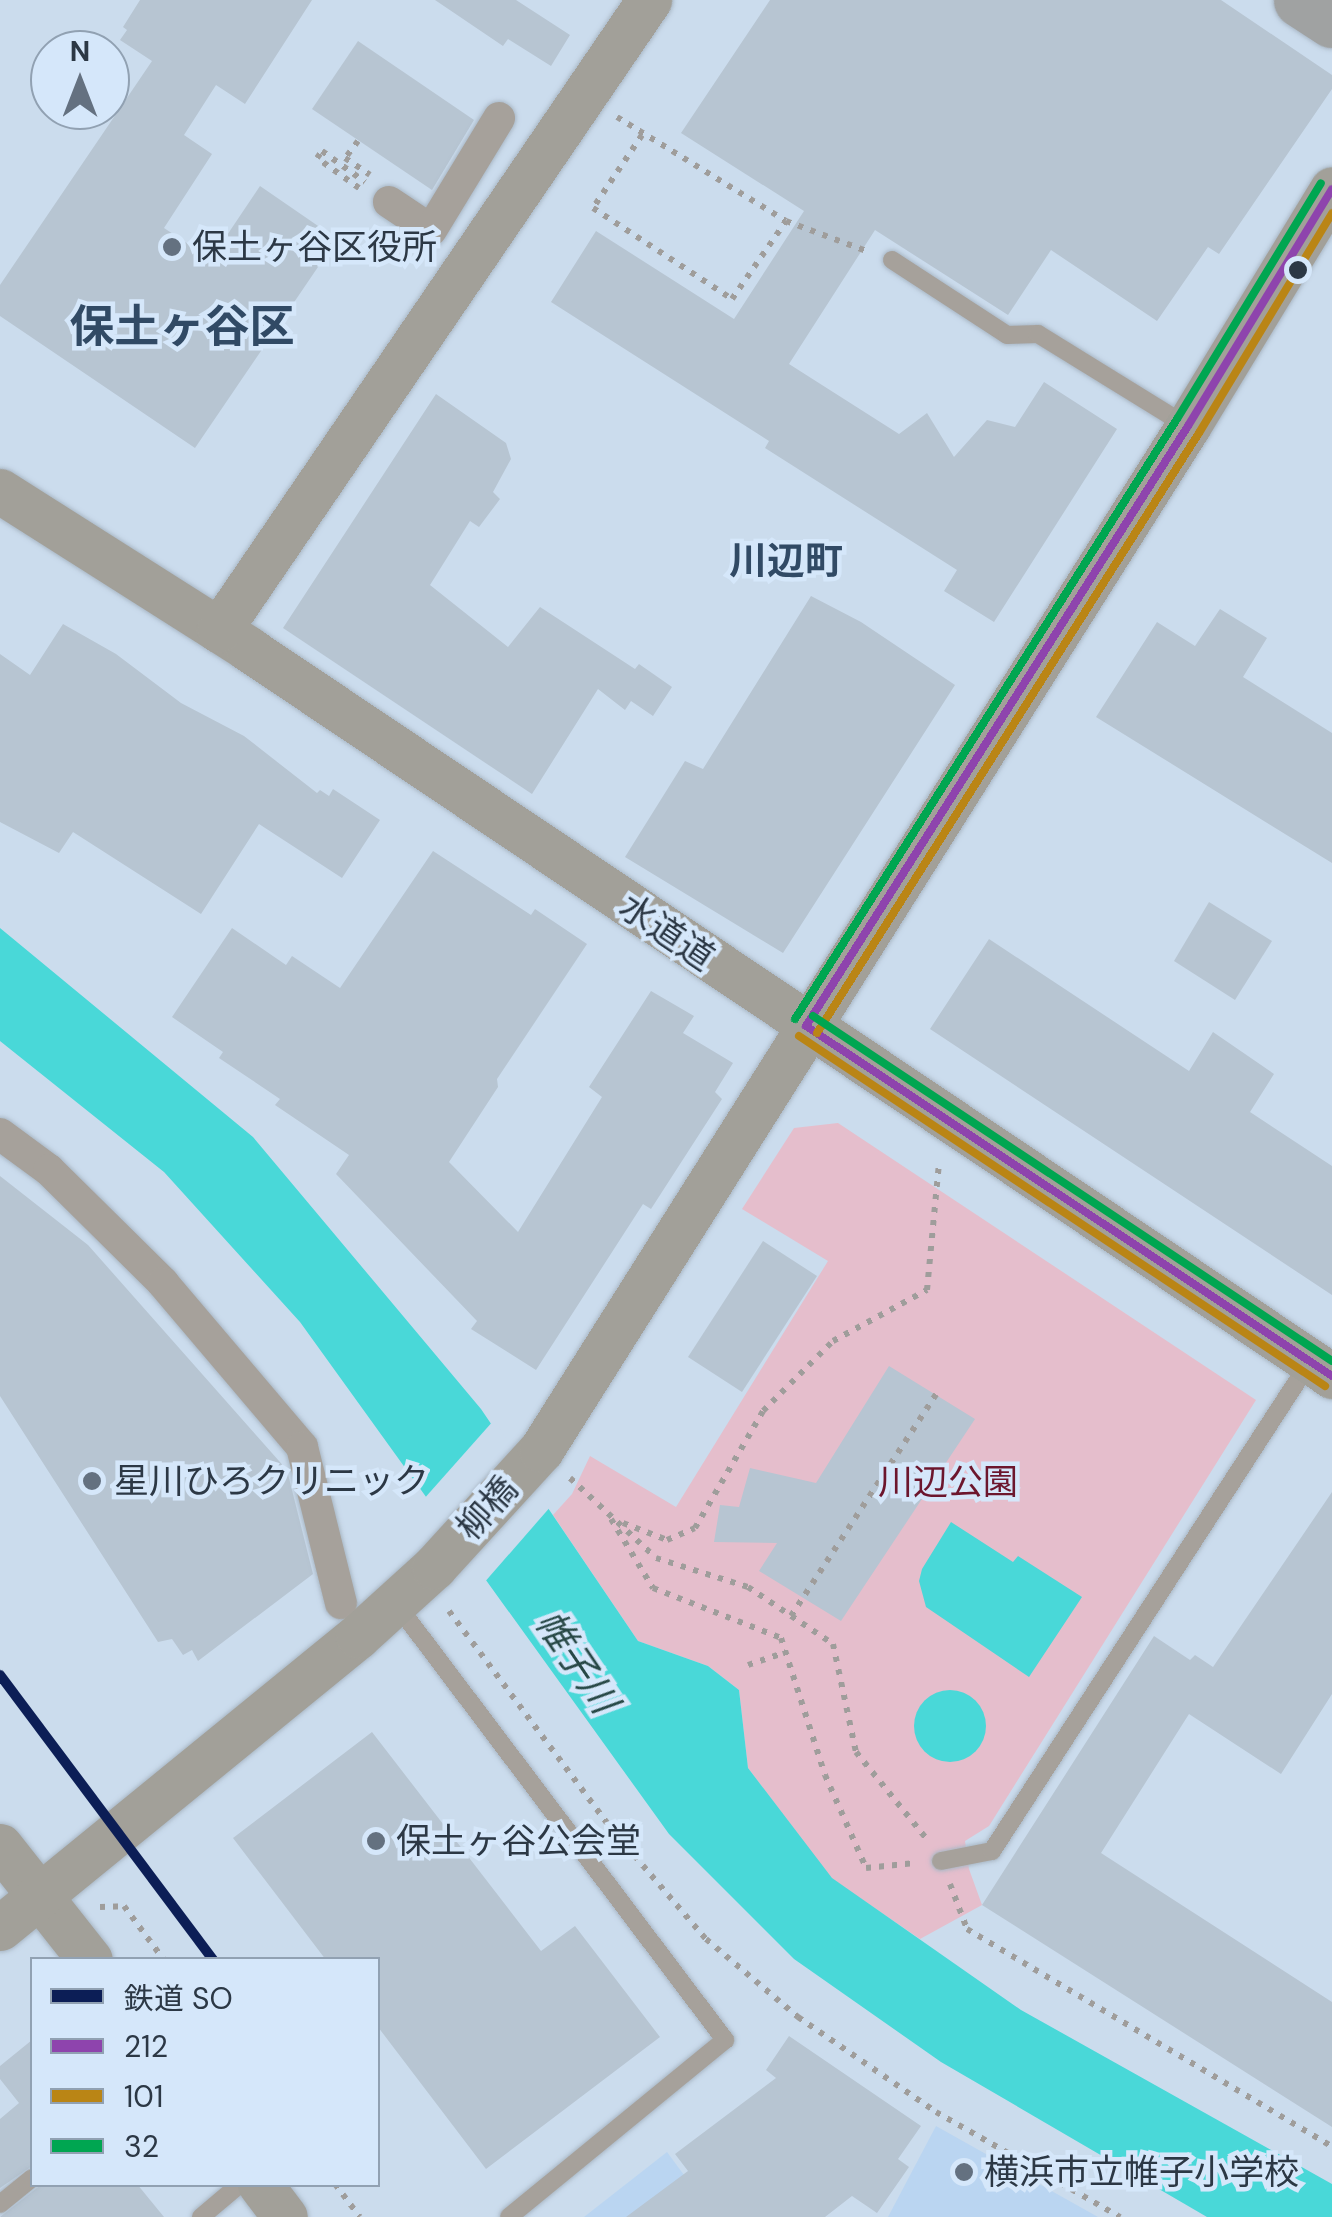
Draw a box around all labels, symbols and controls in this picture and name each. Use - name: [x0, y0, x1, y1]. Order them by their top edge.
- north arrow: [30, 30, 130, 130]
- text: N: [70, 33, 90, 70]
- place label: 保土ヶ谷区役所: [192, 226, 437, 268]
- marker: 保土ヶ谷区役所: [161, 236, 183, 258]
- unlabelled marker: [1288, 260, 1308, 280]
- district label: 保土ヶ谷区: [70, 300, 294, 354]
- district label: 川辺町: [729, 539, 843, 585]
- street label: 水道道: [612, 885, 722, 979]
- place label: 星川ひろクリニック: [114, 1460, 429, 1502]
- park label: 川辺公園: [878, 1461, 1018, 1503]
- marker: 星川ひろクリニック: [79, 1468, 105, 1494]
- street label: 柳橋: [448, 1468, 526, 1548]
- water label: 帷子川: [525, 1602, 627, 1722]
- place label: 保土ヶ谷公会堂: [396, 1820, 641, 1862]
- marker: 保土ヶ谷公会堂: [365, 1830, 387, 1852]
- legend: [30, 1957, 380, 2187]
- text: 鉄道 SO: [124, 1979, 233, 2018]
- text: 212: [124, 2027, 168, 2066]
- text: 101: [124, 2077, 163, 2116]
- text: 32: [124, 2127, 159, 2166]
- place label: 横浜市立帷子小学校: [984, 2151, 1299, 2193]
- marker: 横浜市立帷子小学校: [953, 2161, 975, 2183]

